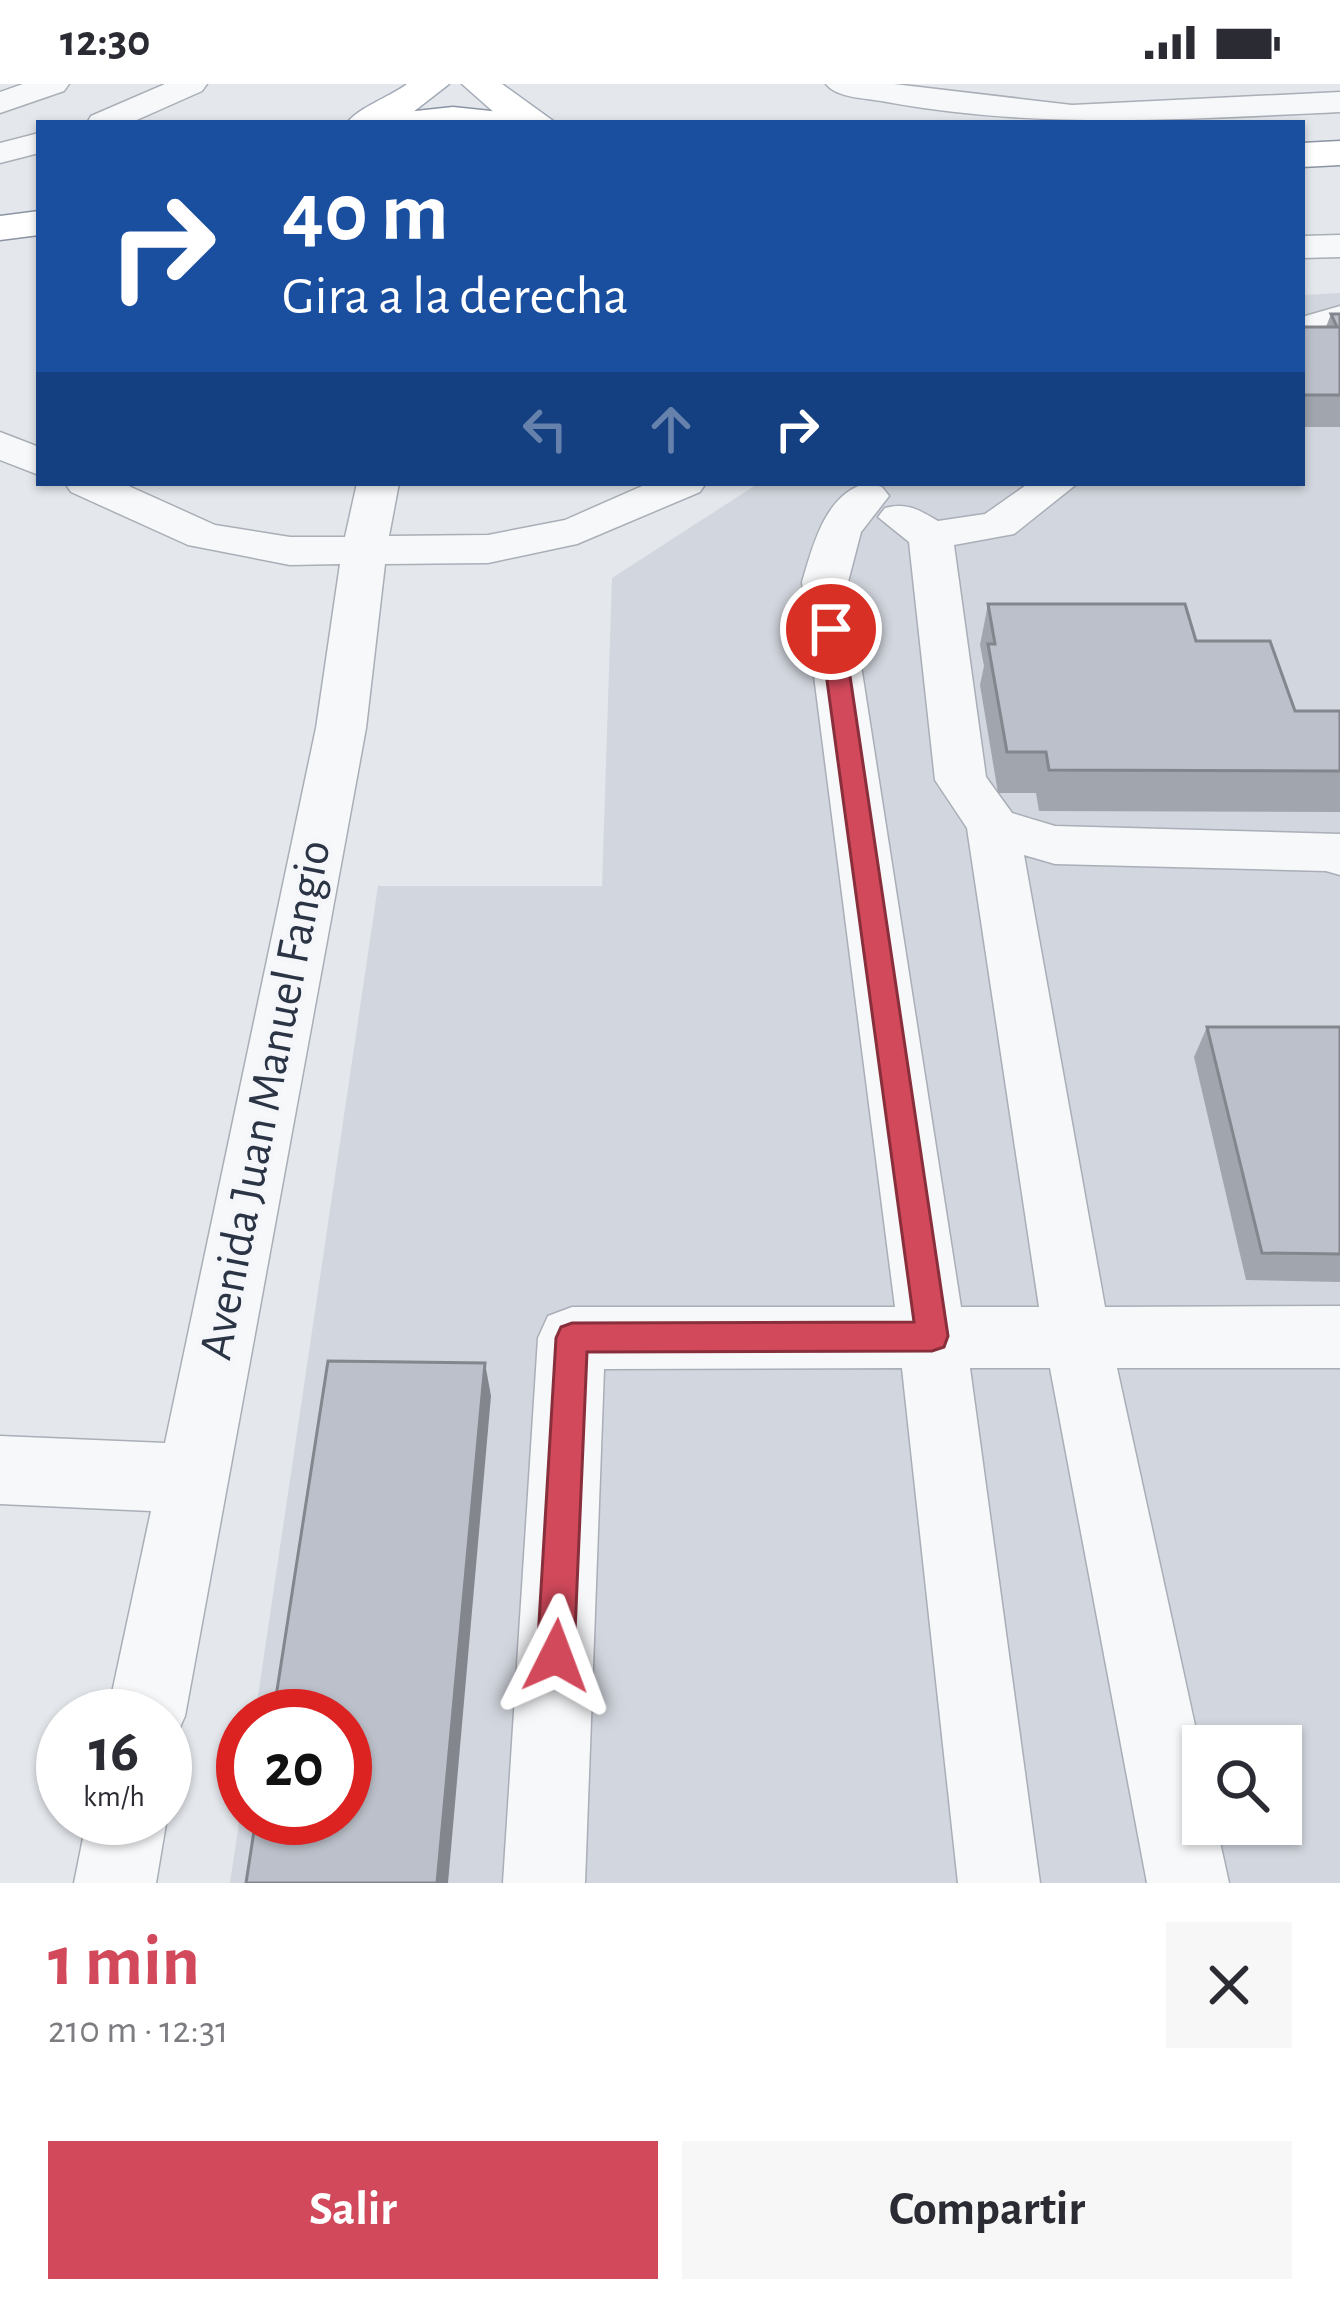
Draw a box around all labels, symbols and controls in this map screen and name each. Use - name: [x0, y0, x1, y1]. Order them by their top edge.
- text: 12:30: [60, 19, 151, 64]
- icon: right: [84, 168, 240, 324]
- text: 40 m: [282, 172, 449, 256]
- text: Gira a la derecha: [282, 270, 628, 324]
- icon: left: [512, 396, 578, 462]
- icon: ahead: [638, 396, 704, 462]
- icon: right: [764, 396, 830, 462]
- pin: [780, 578, 882, 680]
- icon: arrive: [798, 596, 864, 662]
- street label: Avenida Juan Manuel Fangio: [192, 836, 340, 1364]
- position arrow: [493, 1593, 619, 1719]
- speed limit sign: 20: [216, 1689, 372, 1845]
- text: 16: [89, 1722, 139, 1782]
- map controls: [1182, 1725, 1302, 1845]
- button: search: [1182, 1725, 1302, 1845]
- text: km/h: [83, 1782, 145, 1812]
- button: close: [1166, 1922, 1292, 2048]
- text: 1 min: [48, 1926, 200, 1998]
- text: 210 m · 12:31: [48, 2011, 229, 2050]
- button: Salir: [48, 2141, 658, 2279]
- button: Compartir: [682, 2141, 1292, 2279]

